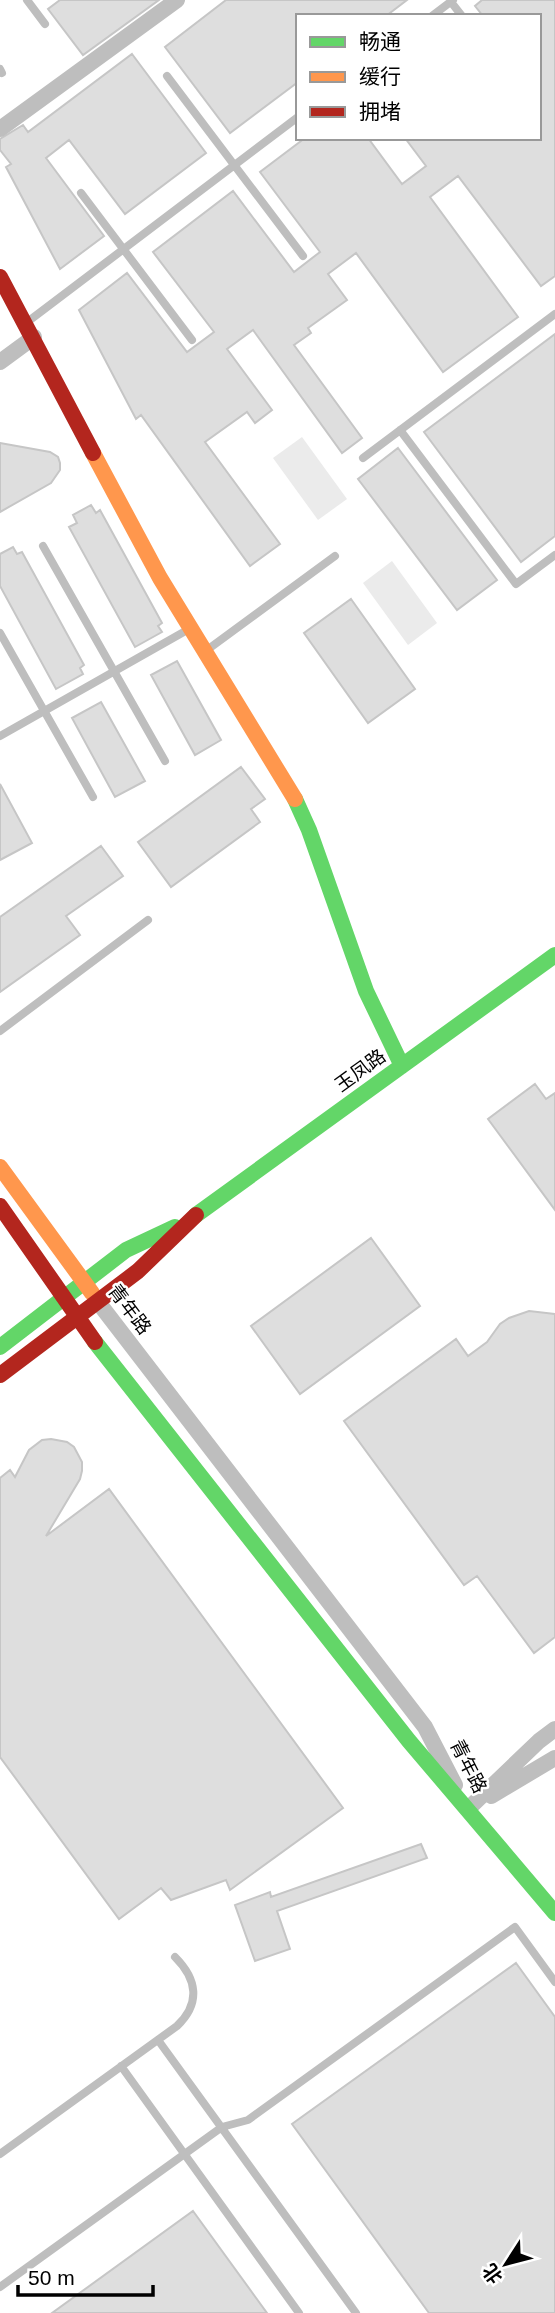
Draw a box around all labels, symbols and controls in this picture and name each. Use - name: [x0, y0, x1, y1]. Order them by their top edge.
- legend: [296, 14, 541, 140]
- text: 畅通: [359, 30, 401, 53]
- text: 缓行: [359, 65, 401, 88]
- text: 拥堵: [359, 100, 401, 123]
- street label: 玉凤路: [331, 1045, 390, 1096]
- street label: 青年路: [104, 1280, 155, 1338]
- street label: 青年路: [446, 1736, 491, 1796]
- north arrow: [471, 2229, 541, 2299]
- scale bar: [18, 2254, 152, 2298]
- text: 北: [479, 2260, 507, 2288]
- text: 50 m: [28, 2266, 75, 2289]

